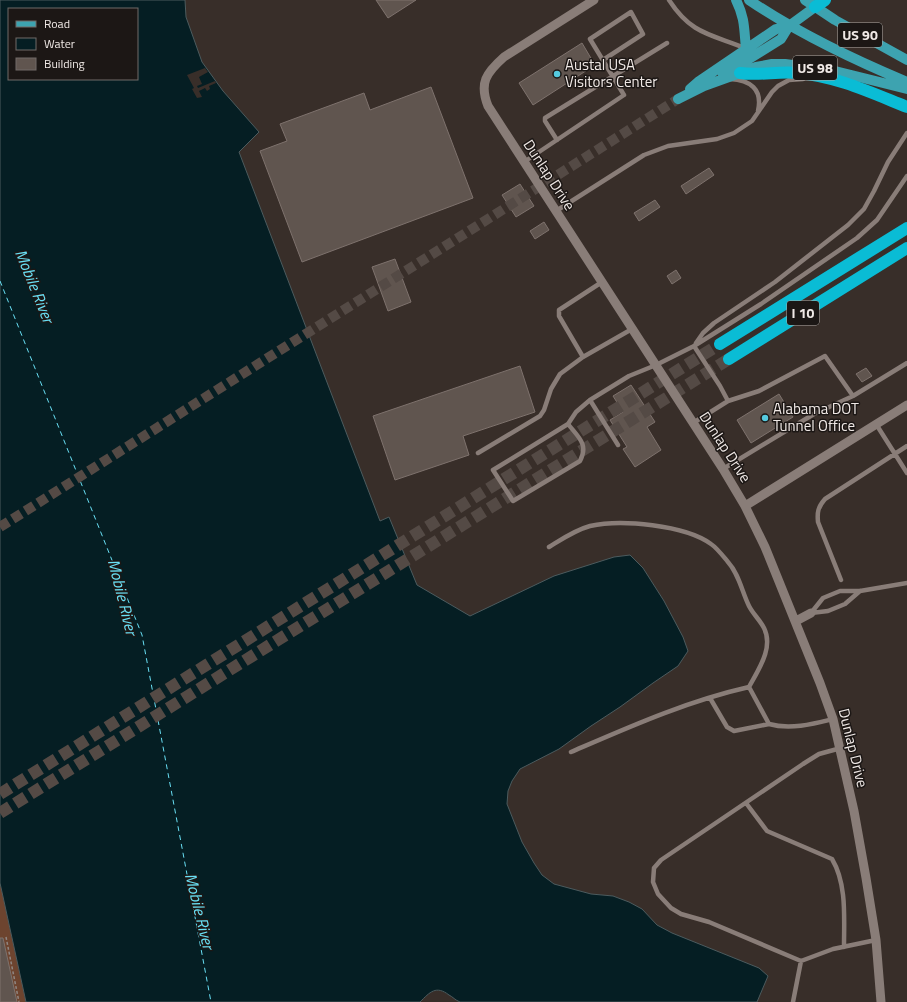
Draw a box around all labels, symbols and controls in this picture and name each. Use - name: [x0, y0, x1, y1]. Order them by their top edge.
- legend: [8, 8, 138, 80]
- text: Road: [44, 14, 70, 33]
- road number: US 90: [838, 23, 882, 47]
- text: Water: [44, 34, 75, 53]
- place label: Austal USA Visitors Center: [565, 53, 658, 93]
- text: Building: [44, 54, 85, 73]
- road number: US 98: [793, 56, 837, 80]
- marker: Austal USA Visitors Center: [552, 69, 562, 79]
- street label: Dunlap Drive: [518, 135, 581, 215]
- water label: Mobile River: [9, 245, 61, 328]
- road number: I 10: [787, 301, 819, 325]
- place label: Alabama DOT Tunnel Office: [773, 397, 859, 437]
- street label: Dunlap Drive: [694, 407, 757, 487]
- marker: Alabama DOT Tunnel Office: [760, 413, 770, 423]
- water label: Mobile River: [102, 556, 145, 640]
- street label: Dunlap Drive: [833, 706, 874, 790]
- water label: Mobile River: [179, 870, 222, 954]

